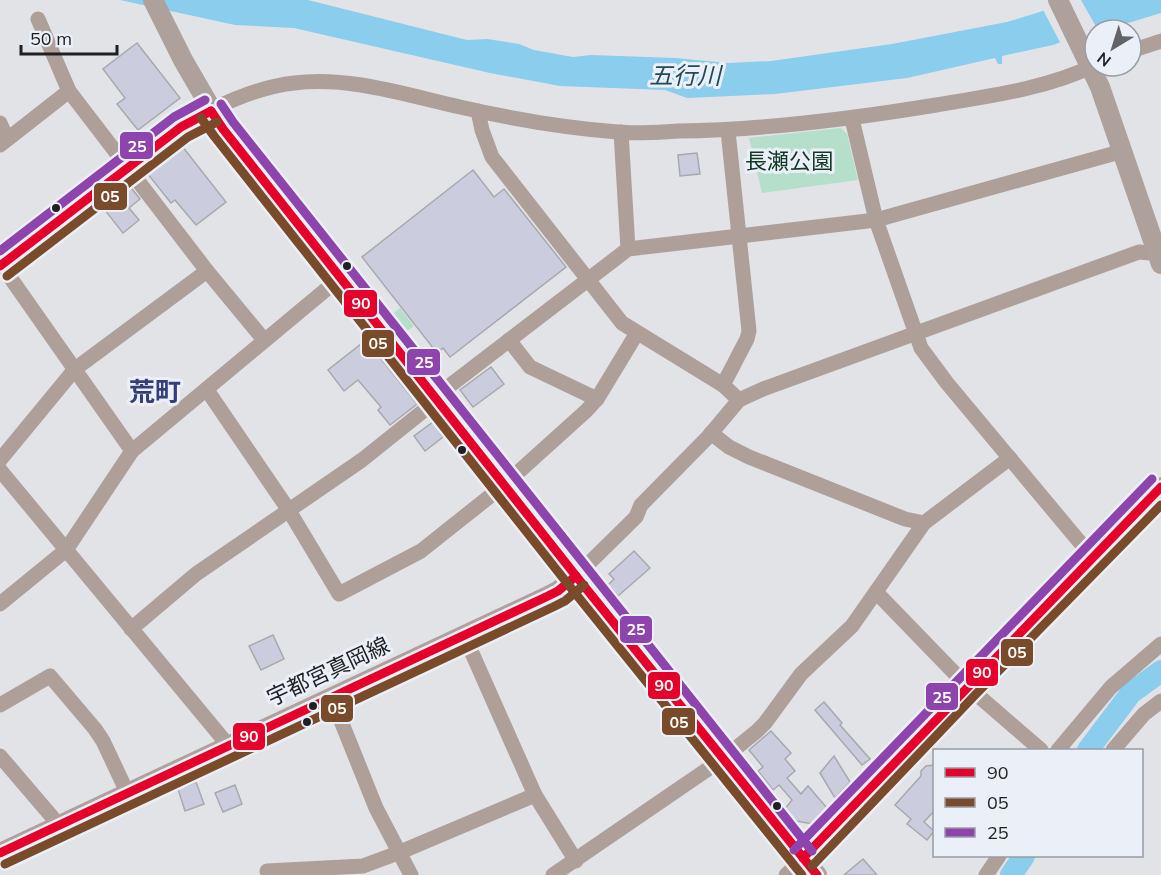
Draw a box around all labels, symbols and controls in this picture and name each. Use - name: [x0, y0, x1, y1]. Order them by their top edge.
- scale bar: [21, 18, 117, 56]
- north arrow: [1083, 18, 1143, 78]
- text: 50 m: [30, 27, 72, 50]
- text: N: [1093, 48, 1115, 71]
- water label: 五行川: [649, 60, 724, 90]
- line badge: 25: [119, 131, 154, 160]
- text: 25: [127, 136, 147, 156]
- park label: 長瀬公園: [745, 147, 833, 175]
- line badge: 05: [93, 182, 128, 211]
- text: 05: [100, 186, 120, 206]
- unlabelled marker: [50, 202, 62, 214]
- unlabelled marker: [341, 260, 353, 272]
- line badge: 90: [343, 289, 378, 318]
- text: 90: [351, 293, 371, 313]
- line badge: 05: [361, 329, 395, 358]
- text: 05: [368, 333, 388, 353]
- line badge: 25: [406, 348, 441, 376]
- text: 25: [414, 352, 434, 372]
- district label: 荒町: [129, 375, 181, 408]
- unlabelled marker: [456, 444, 468, 456]
- line badge: 25: [619, 615, 653, 644]
- text: 25: [626, 619, 646, 639]
- street label: 宇都宮真岡線: [262, 630, 394, 712]
- line badge: 05: [1000, 638, 1034, 667]
- text: 05: [1007, 642, 1027, 662]
- line badge: 90: [965, 658, 999, 687]
- text: 90: [972, 662, 992, 682]
- line badge: 90: [647, 671, 681, 700]
- text: 90: [654, 675, 674, 695]
- line badge: 25: [925, 682, 959, 711]
- text: 25: [932, 687, 952, 707]
- line badge: 05: [320, 694, 354, 723]
- text: 05: [327, 698, 347, 718]
- unlabelled marker: [307, 700, 319, 712]
- line badge: 05: [661, 707, 696, 736]
- text: 05: [669, 712, 689, 732]
- unlabelled marker: [301, 716, 313, 728]
- line badge: 90: [232, 722, 266, 751]
- text: 90: [239, 726, 259, 746]
- legend: [933, 749, 1143, 857]
- text: 90: [987, 761, 1009, 784]
- text: 05: [987, 791, 1009, 814]
- unlabelled marker: [771, 800, 783, 812]
- text: 25: [987, 821, 1009, 844]

